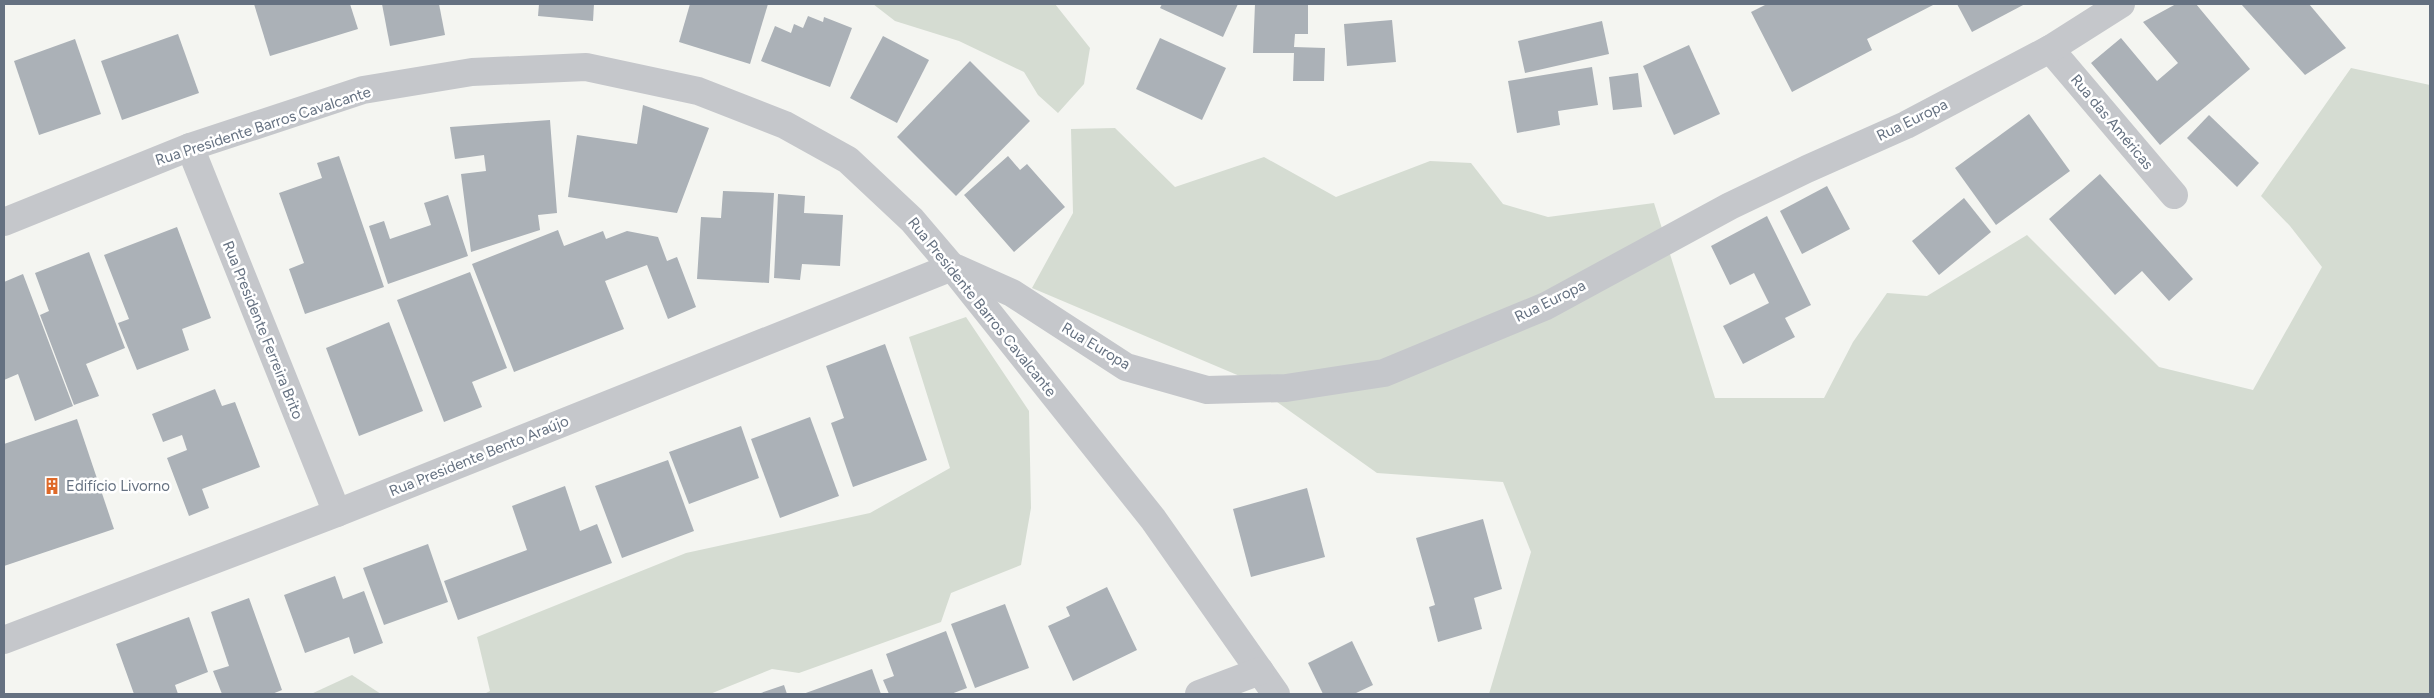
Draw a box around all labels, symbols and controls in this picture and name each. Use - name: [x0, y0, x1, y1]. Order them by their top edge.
- street label: Rua das Américas: [2067, 71, 2157, 173]
- street label: Rua Presidente Barros Cavalcante: [153, 83, 373, 169]
- street label: Rua Europa: [1874, 95, 1950, 145]
- street label: Rua Presidente Barros Cavalcante: [904, 214, 1060, 400]
- street label: Rua Presidente Ferreira Brito: [219, 238, 307, 422]
- street label: Rua Europa: [1512, 276, 1588, 326]
- street label: Rua Europa: [1059, 319, 1133, 373]
- street label: Rua Presidente Bento Araújo: [387, 412, 572, 500]
- building icon: Edifício Livorno: [42, 476, 62, 496]
- place label: Edifício Livorno: [66, 477, 170, 495]

